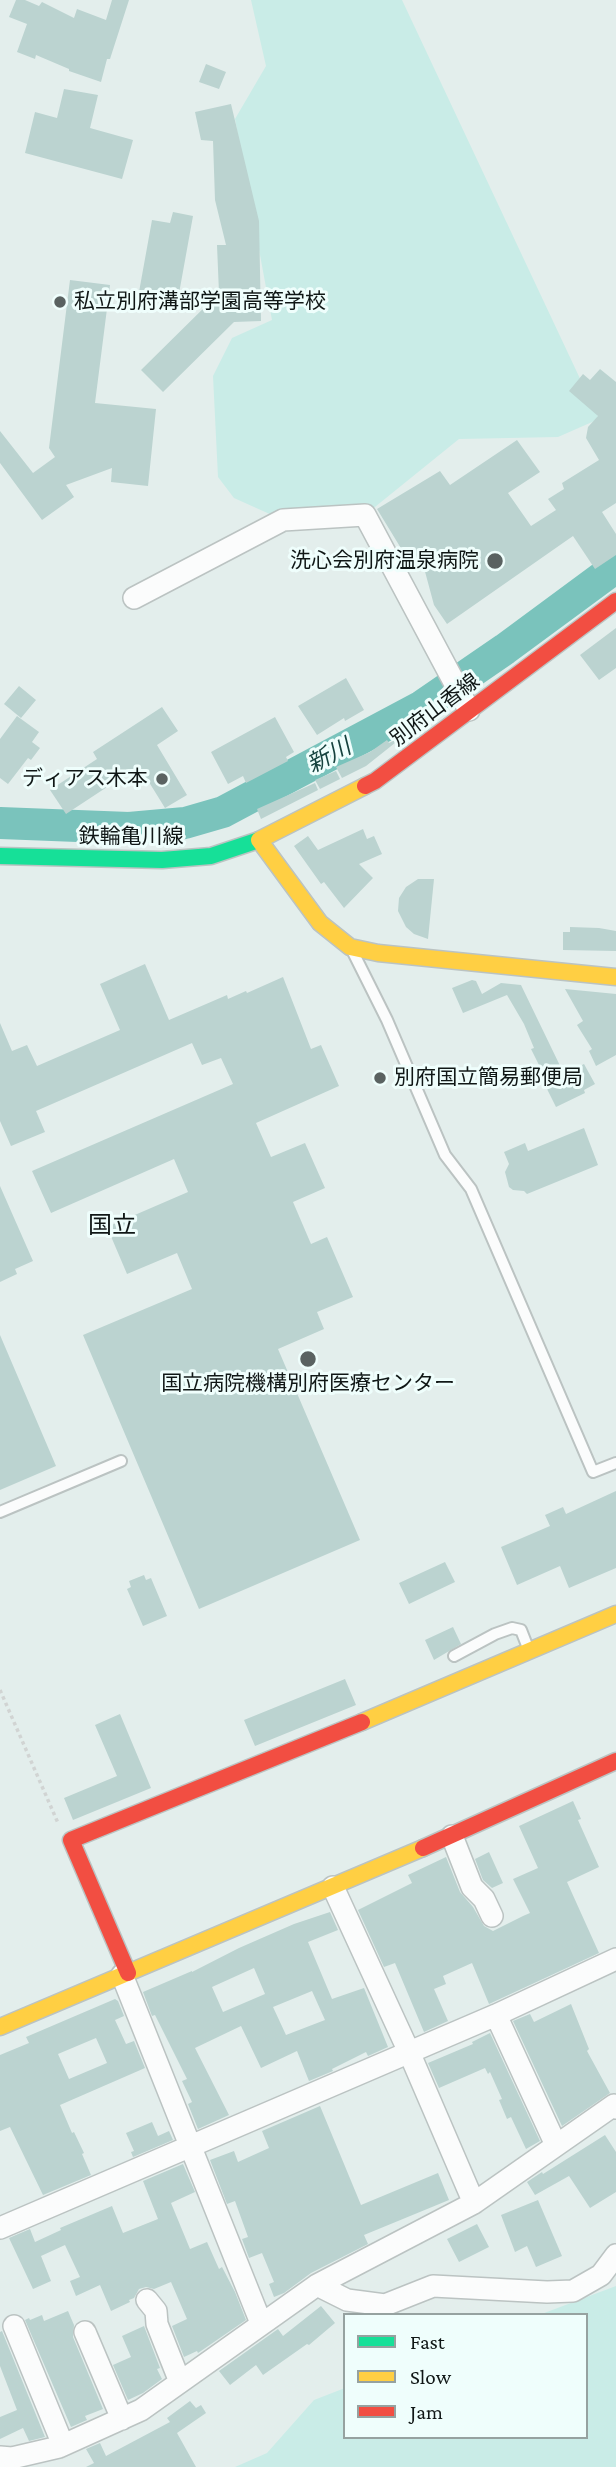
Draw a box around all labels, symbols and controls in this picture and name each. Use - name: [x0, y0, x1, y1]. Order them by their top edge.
- place label: 私立別府溝部学園高等学校: [74, 289, 326, 315]
- marker: 私立別府溝部学園高等学校: [52, 294, 68, 310]
- place label: 洗心会別府温泉病院: [290, 548, 479, 574]
- marker: 洗心会別府温泉病院: [485, 551, 505, 571]
- street label: 別府山香線: [385, 668, 485, 752]
- water label: 新川: [302, 733, 356, 779]
- place label: ディアス木本: [22, 766, 148, 792]
- marker: ディアス木本: [154, 771, 170, 787]
- street label: 鉄輪亀川線: [79, 824, 183, 850]
- place label: 別府国立簡易郵便局: [394, 1065, 583, 1091]
- marker: 別府国立簡易郵便局: [372, 1070, 388, 1086]
- district label: 国立: [88, 1212, 136, 1240]
- marker: 国立病院機構別府医療センター: [298, 1349, 318, 1369]
- place label: 国立病院機構別府医療センター: [161, 1371, 455, 1397]
- legend: [343, 2313, 588, 2439]
- text: Fast: [410, 2330, 445, 2354]
- text: Slow: [410, 2365, 451, 2389]
- text: Jam: [410, 2400, 443, 2424]

